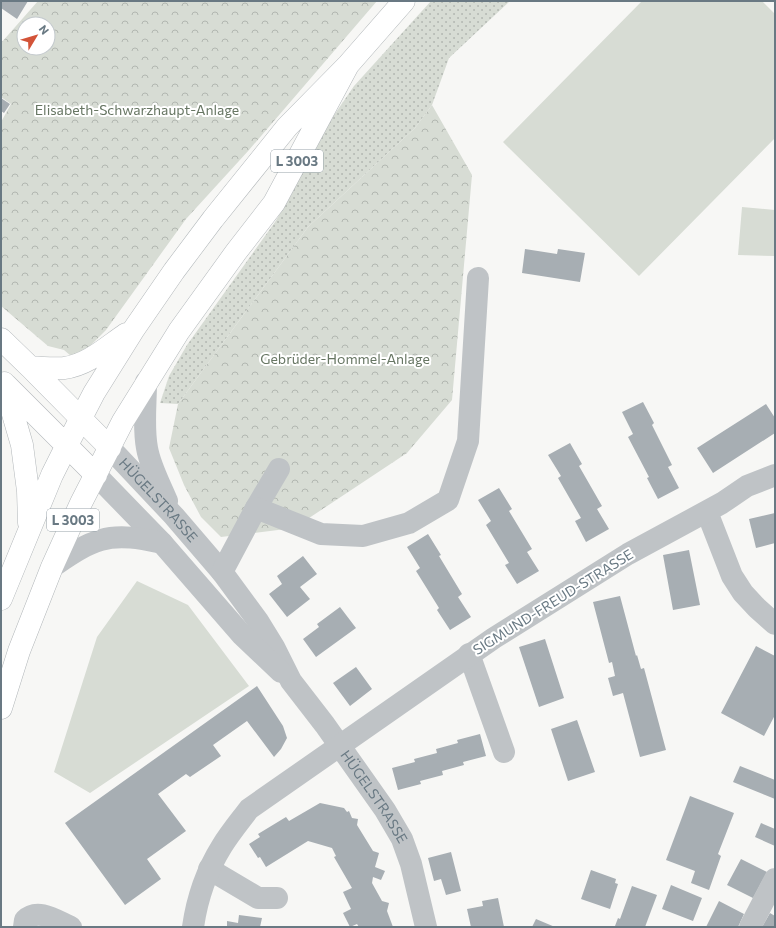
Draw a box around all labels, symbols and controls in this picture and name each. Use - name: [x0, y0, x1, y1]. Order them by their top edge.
- north arrow: [16, 16, 56, 56]
- text: N: [37, 22, 52, 37]
- park label: Elisabeth-Schwarzhaupt-Anlage: [35, 101, 239, 118]
- road number: L 3003: [271, 150, 323, 172]
- park label: Gebrüder-Hommel-Anlage: [260, 350, 430, 367]
- street label: HÜGELSTRASSE: [116, 454, 201, 545]
- road number: L 3003: [47, 509, 99, 531]
- street label: SIGMUND-FREUD-STRASSE: [470, 545, 636, 658]
- street label: HÜGELSTRASSE: [337, 747, 411, 846]

